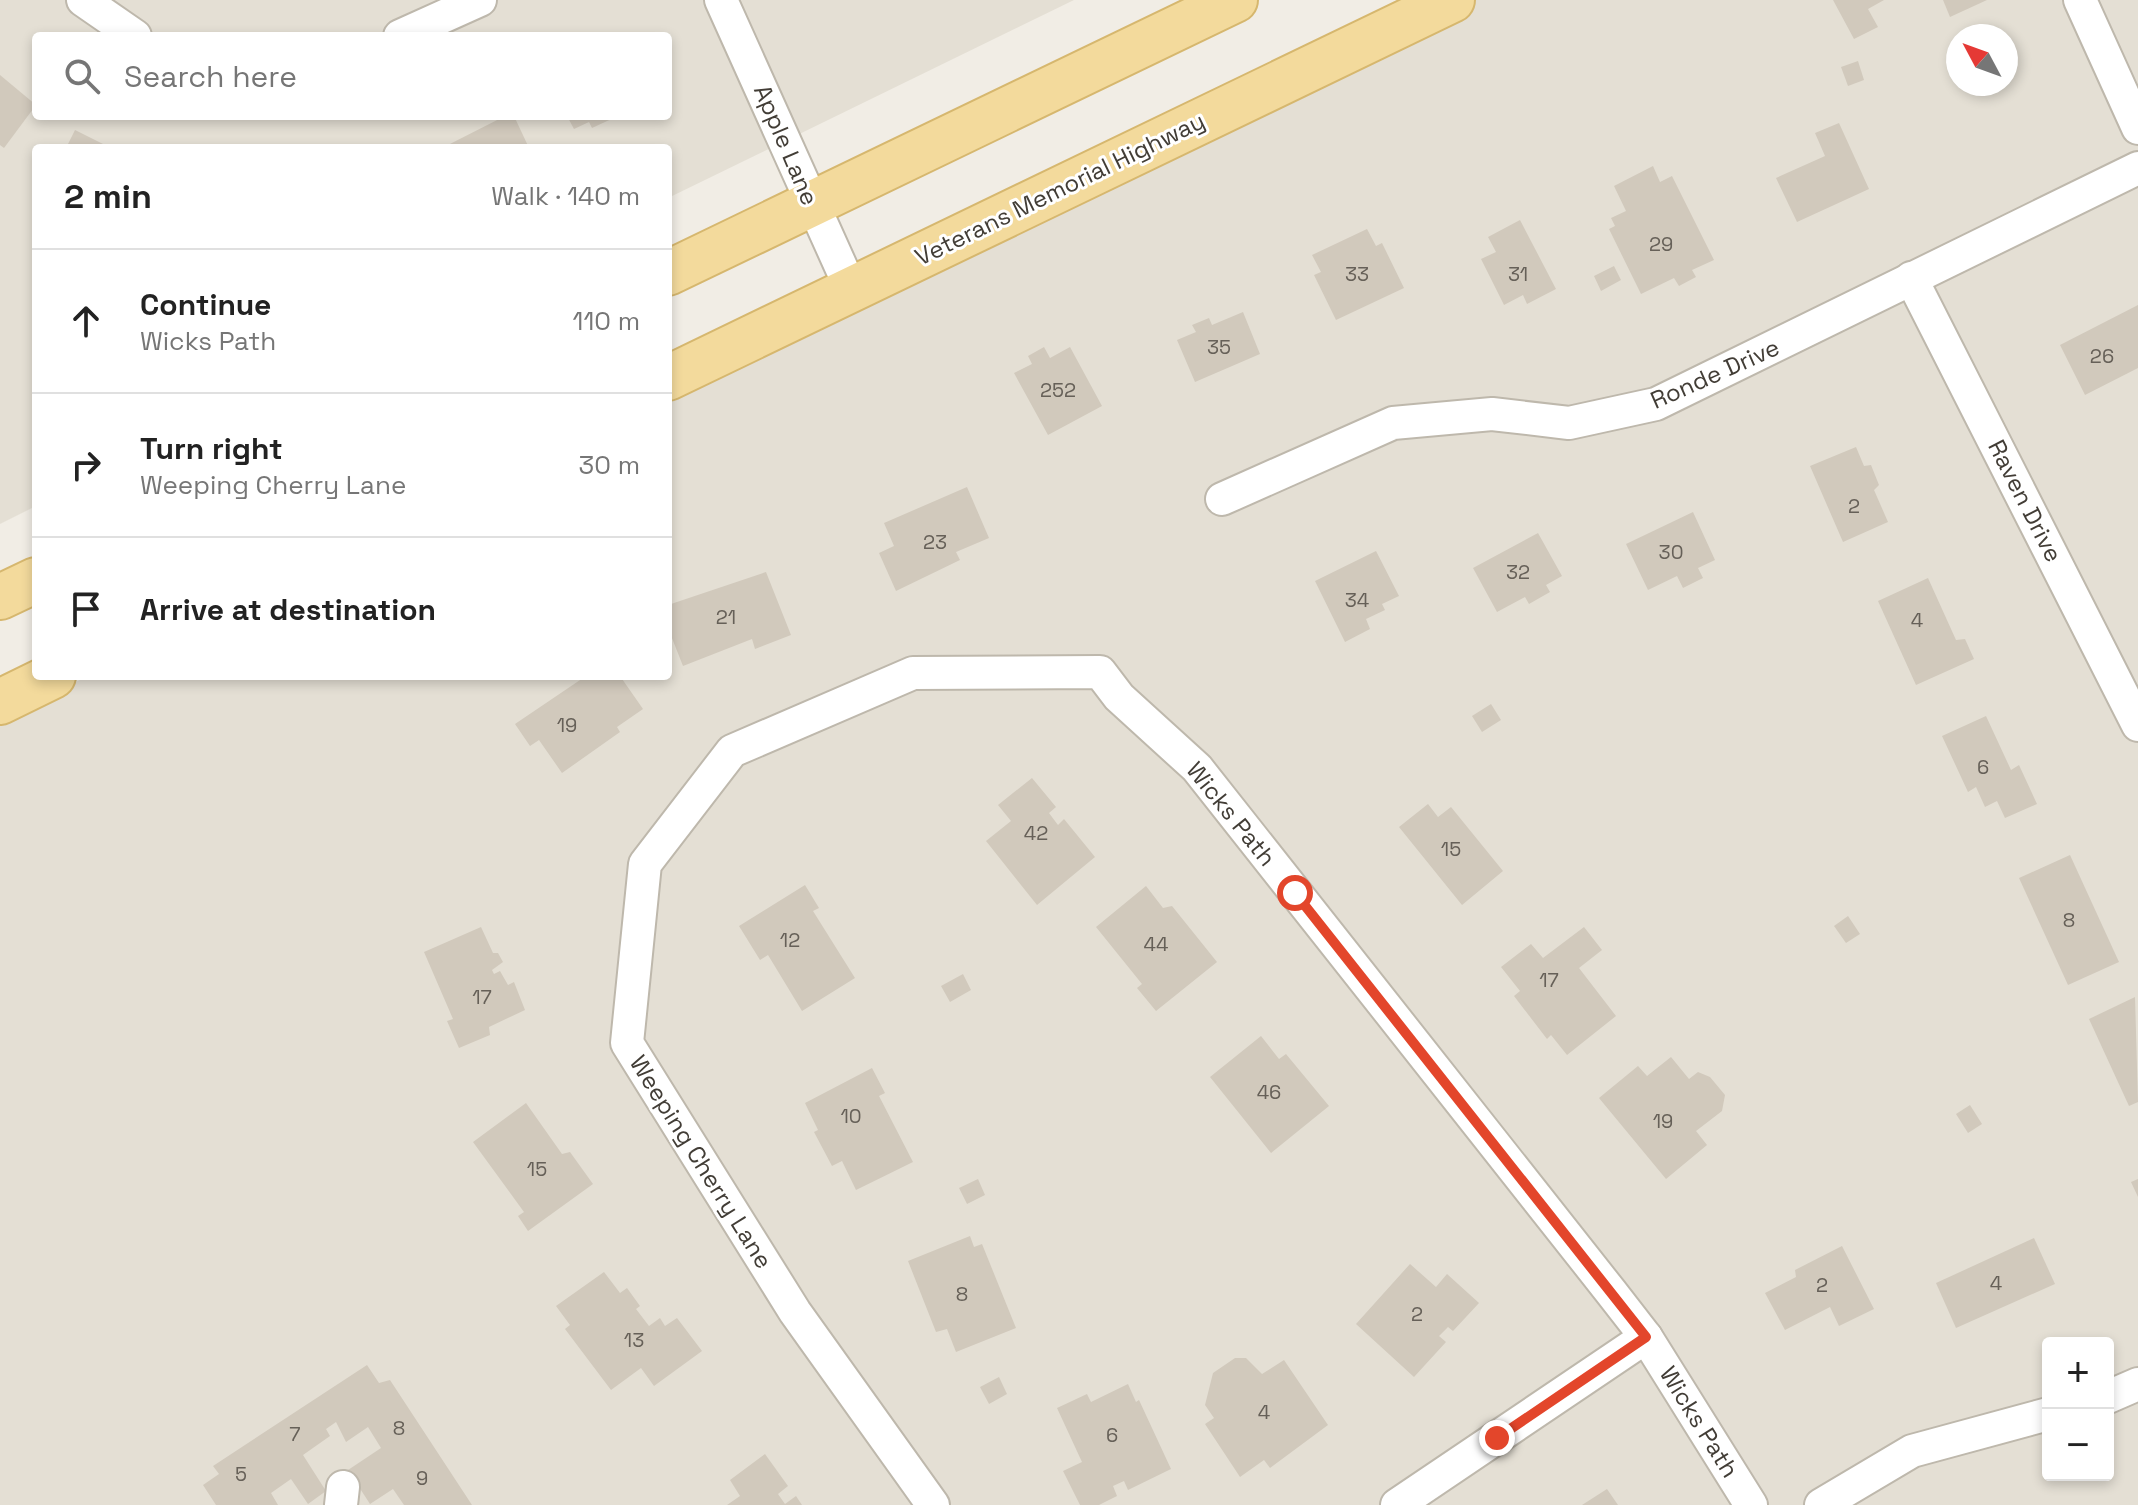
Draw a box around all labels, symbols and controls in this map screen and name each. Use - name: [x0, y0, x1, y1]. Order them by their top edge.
- north arrow: [1946, 24, 2018, 96]
- search box: [32, 32, 672, 120]
- icon: search: [60, 54, 104, 98]
- text: Search here: [124, 57, 297, 96]
- street label: Apple Lane: [747, 80, 826, 210]
- street label: Veterans Memorial Highway: [910, 105, 1210, 272]
- text: 2 min: [64, 175, 152, 218]
- text: Walk · 140 m: [491, 179, 640, 213]
- house number: 29: [1649, 231, 1673, 257]
- house number: 33: [1345, 261, 1369, 287]
- house number: 31: [1508, 261, 1528, 287]
- text: Continue: [140, 285, 271, 324]
- icon: ahead: [64, 299, 108, 343]
- text: 110 m: [573, 304, 640, 338]
- text: Wicks Path: [140, 324, 276, 358]
- street label: Ronde Drive: [1645, 331, 1784, 416]
- house number: 35: [1207, 334, 1231, 360]
- house number: 26: [2090, 343, 2114, 369]
- house number: 252: [1040, 377, 1076, 403]
- text: Turn right: [140, 429, 283, 468]
- street label: Raven Drive: [1981, 434, 2070, 567]
- icon: right: [64, 443, 108, 487]
- text: 30 m: [579, 448, 640, 482]
- text: Weeping Cherry Lane: [140, 468, 406, 502]
- house number: 2: [1848, 493, 1860, 519]
- house number: 23: [923, 529, 947, 555]
- house number: 30: [1659, 539, 1683, 565]
- house number: 32: [1506, 559, 1530, 585]
- icon: arrive: [64, 587, 108, 631]
- house number: 34: [1345, 587, 1369, 613]
- text: Arrive at destination: [140, 590, 436, 629]
- house number: 21: [716, 604, 736, 630]
- house number: 4: [1911, 607, 1923, 633]
- house number: 19: [557, 712, 577, 738]
- house number: 6: [1977, 754, 1989, 780]
- street label: Wicks Path: [1180, 755, 1283, 872]
- house number: 42: [1024, 820, 1048, 846]
- house number: 15: [1441, 836, 1461, 862]
- route start: [1277, 875, 1313, 911]
- house number: 8: [2063, 907, 2075, 933]
- house number: 12: [780, 927, 800, 953]
- house number: 44: [1144, 931, 1169, 957]
- house number: 17: [1539, 967, 1559, 993]
- house number: 17: [472, 984, 492, 1010]
- street label: Weeping Cherry Lane: [623, 1049, 780, 1274]
- house number: 46: [1257, 1079, 1281, 1105]
- house number: 10: [840, 1103, 862, 1129]
- house number: 19: [1653, 1108, 1673, 1134]
- house number: 15: [527, 1156, 547, 1182]
- house number: 4: [1990, 1270, 2002, 1296]
- house number: 2: [1816, 1272, 1828, 1298]
- house number: 8: [956, 1281, 968, 1307]
- house number: 2: [1411, 1301, 1423, 1327]
- house number: 13: [624, 1327, 644, 1353]
- map controls: [2042, 1337, 2114, 1481]
- button: +: [2042, 1337, 2114, 1409]
- street label: Wicks Path: [1653, 1360, 1746, 1483]
- house number: 4: [1258, 1399, 1270, 1425]
- button: −: [2042, 1409, 2114, 1481]
- house number: 8: [393, 1415, 405, 1441]
- route end: [1479, 1420, 1515, 1456]
- house number: 7: [289, 1421, 301, 1447]
- house number: 6: [1106, 1422, 1118, 1448]
- house number: 5: [235, 1461, 247, 1487]
- house number: 9: [416, 1465, 428, 1491]

